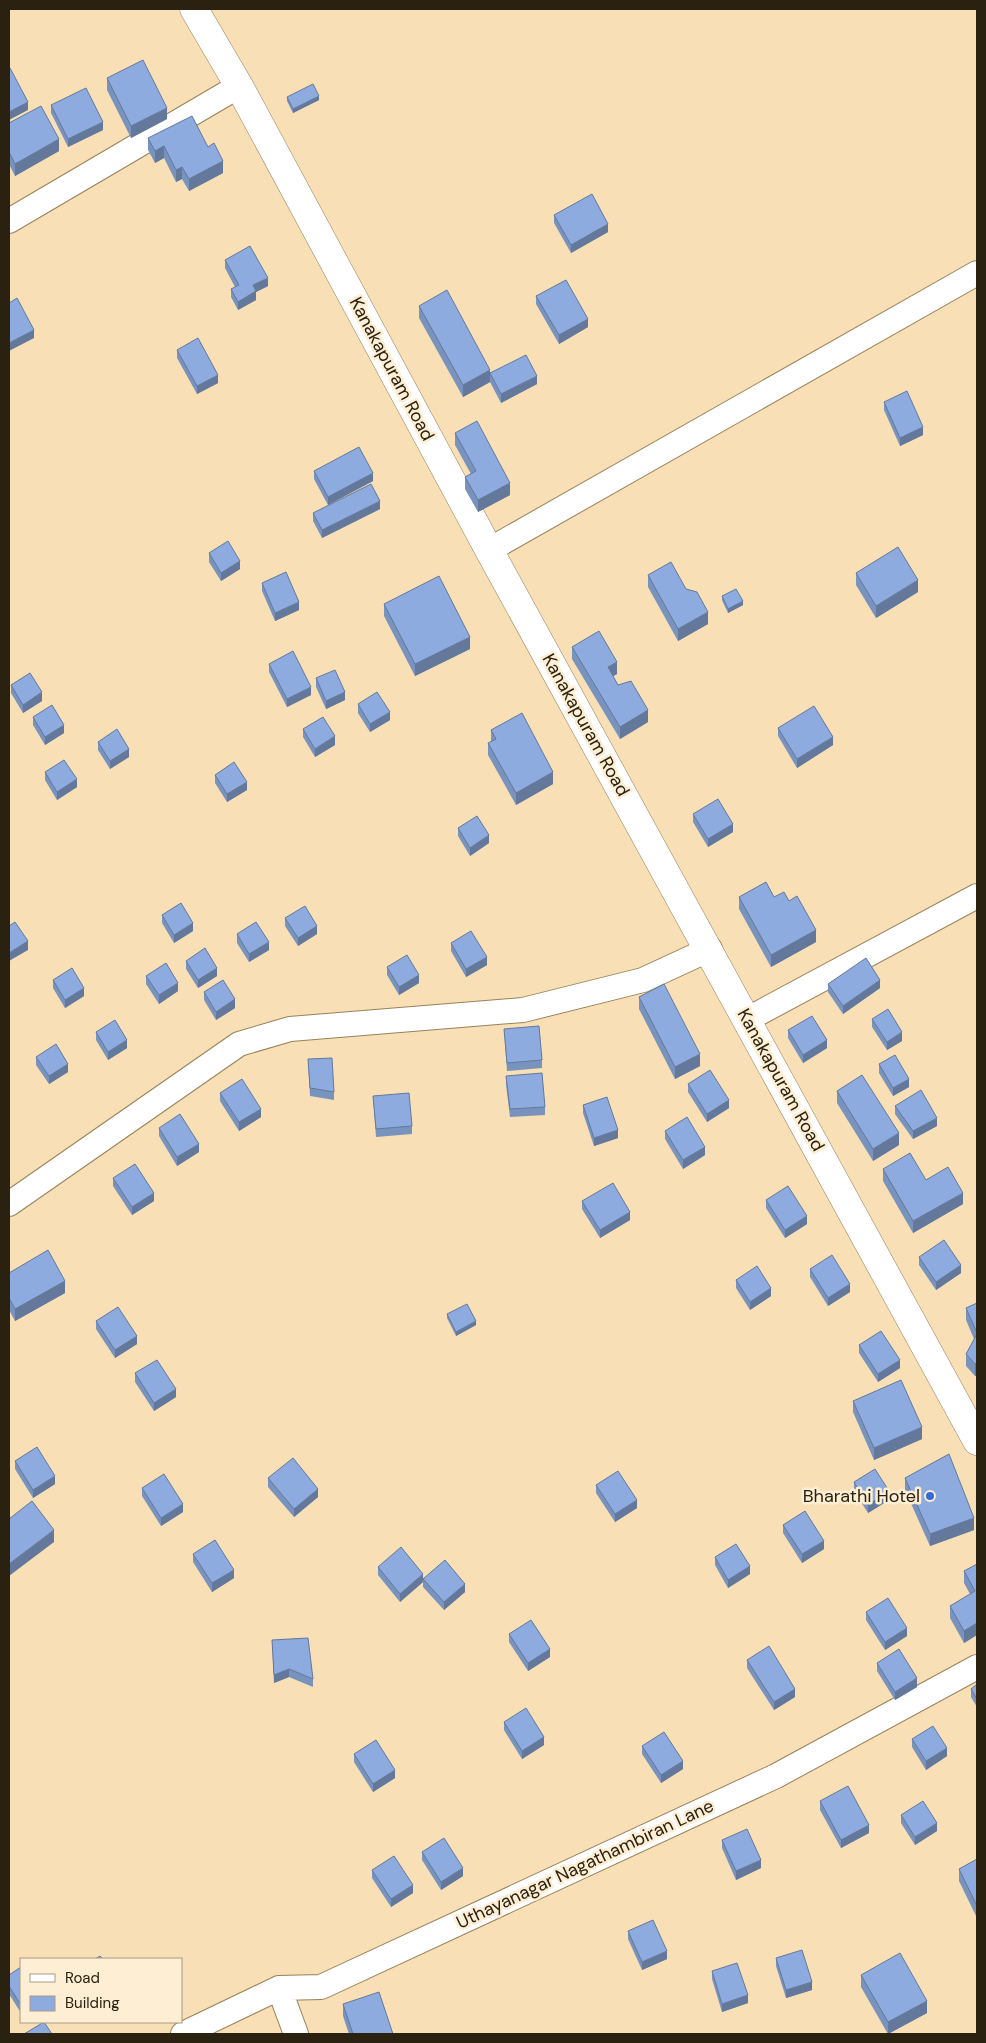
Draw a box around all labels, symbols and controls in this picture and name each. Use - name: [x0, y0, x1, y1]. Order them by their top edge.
- street label: Kanakapuram Road: [344, 293, 440, 445]
- street label: Kanakapuram Road: [537, 649, 635, 801]
- street label: Kanakapuram Road: [732, 1004, 830, 1156]
- place label: Bharathi Hotel: [803, 1484, 920, 1508]
- marker: Bharathi Hotel: [924, 1490, 936, 1502]
- street label: Uthayanagar Nagathambiran Lane: [452, 1794, 718, 1934]
- legend: [20, 1958, 182, 2023]
- text: Road: [65, 1968, 100, 1988]
- text: Building: [65, 1993, 120, 2013]

